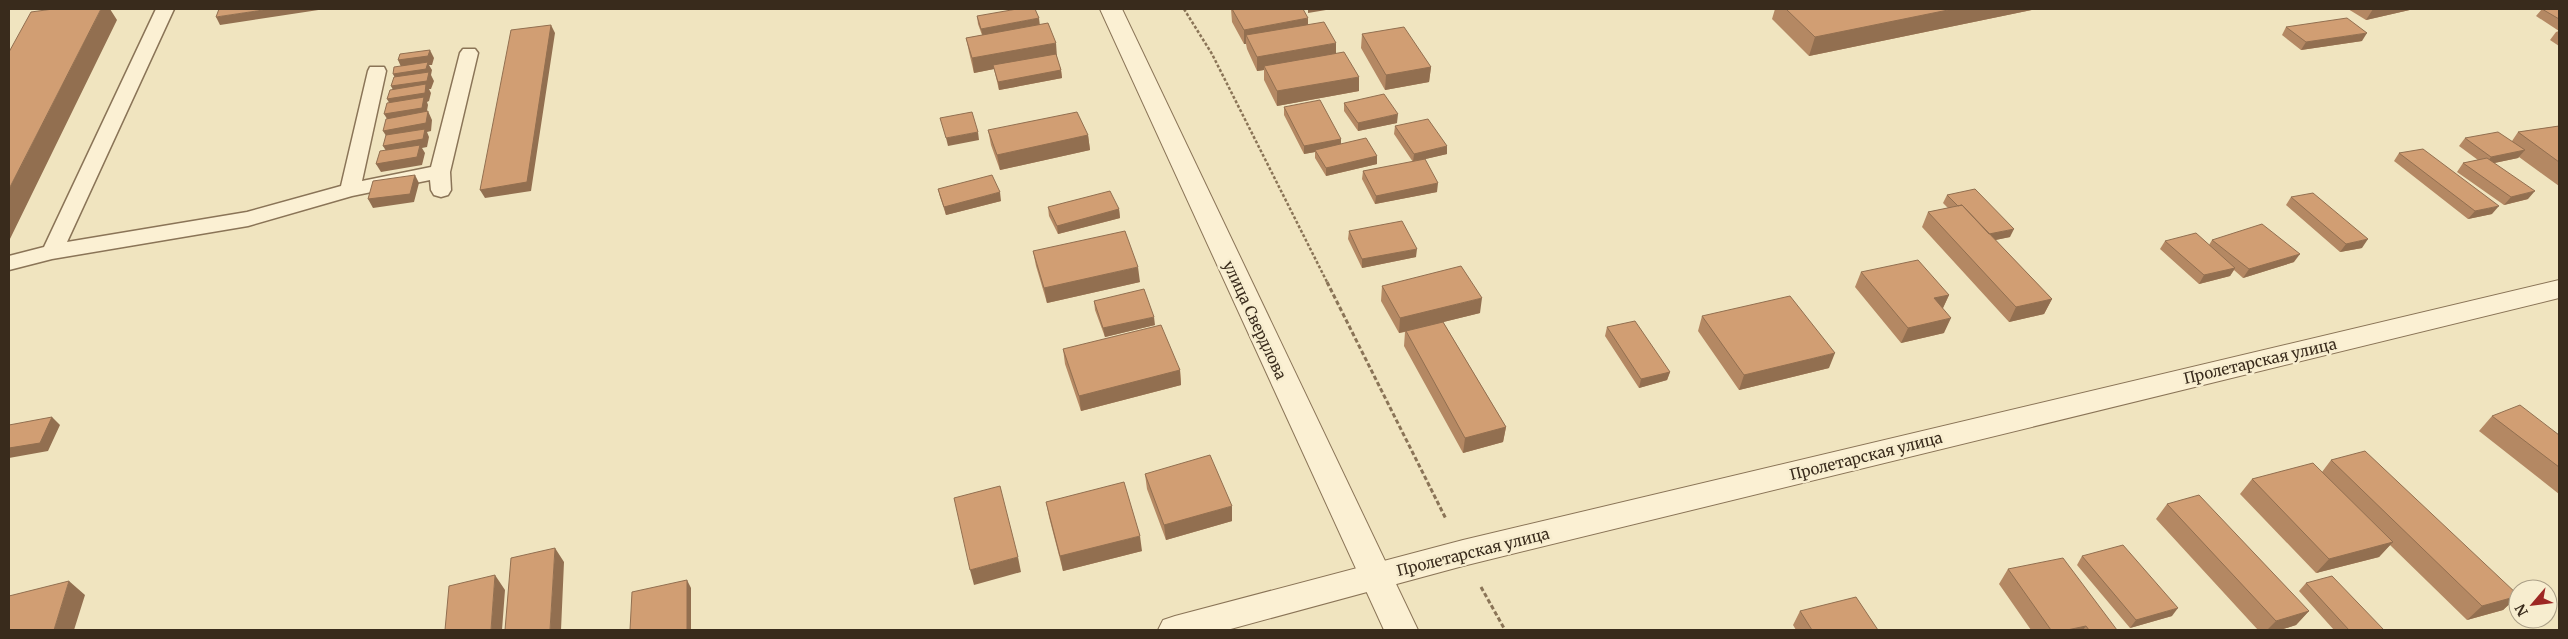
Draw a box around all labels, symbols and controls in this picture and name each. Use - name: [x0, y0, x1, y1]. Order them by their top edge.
- street label: улица Свердлова: [1219, 258, 1291, 382]
- street label: Пролетарская улица: [2182, 334, 2338, 388]
- street label: Пролетарская улица: [1788, 428, 1944, 484]
- street label: Пролетарская улица: [1395, 524, 1551, 580]
- north arrow: [2508, 579, 2558, 629]
- text: N: [2511, 601, 2532, 619]

